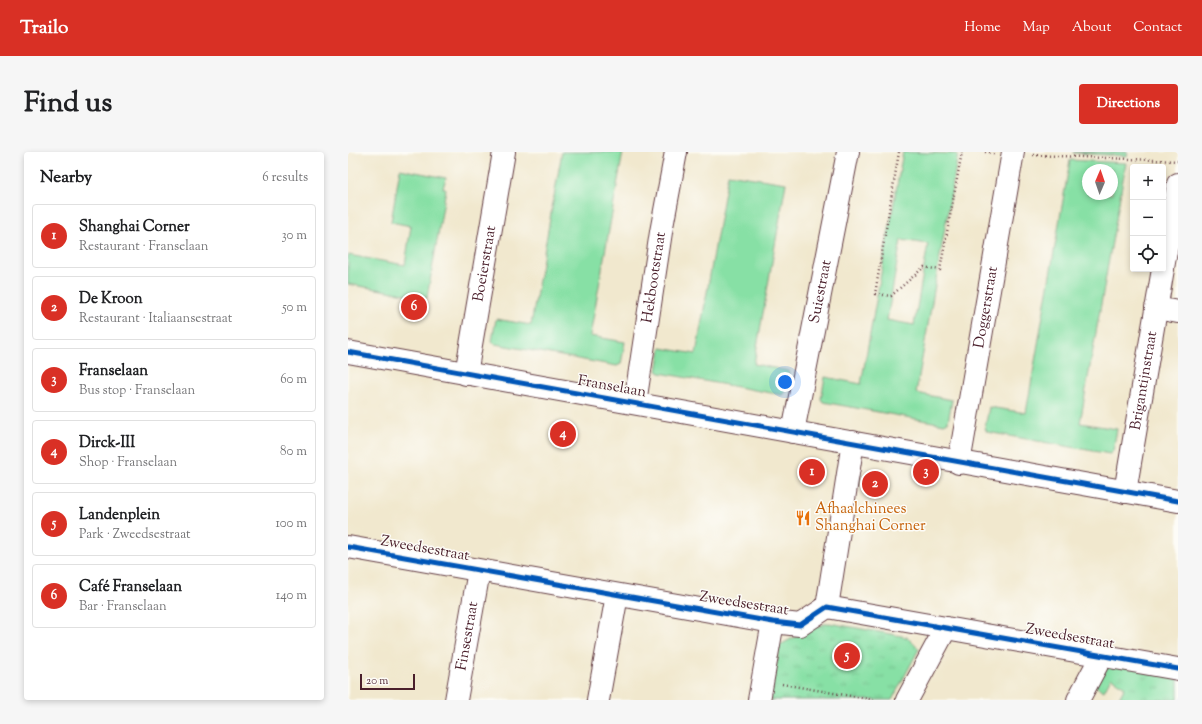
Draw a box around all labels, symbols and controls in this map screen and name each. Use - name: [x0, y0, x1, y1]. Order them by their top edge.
- text: Trailo: [20, 15, 68, 42]
- text: Home: [964, 18, 1001, 38]
- text: Map: [1023, 18, 1050, 38]
- text: About: [1072, 18, 1111, 38]
- text: Contact: [1133, 18, 1182, 38]
- text: Find us: [24, 84, 112, 124]
- button: Directions: [1079, 84, 1178, 124]
- north arrow: [1082, 164, 1118, 200]
- map controls: [1130, 164, 1166, 272]
- button: +: [1130, 164, 1166, 200]
- text: Nearby: [40, 166, 92, 190]
- text: 6 results: [262, 169, 308, 187]
- button: −: [1130, 200, 1166, 236]
- text: Shanghai Corner: [79, 217, 190, 238]
- street label: Boeierstraat: [468, 224, 502, 303]
- text: 1: [52, 227, 56, 245]
- text: 30 m: [281, 227, 307, 245]
- street label: Hekbootstraat: [637, 230, 671, 325]
- button: locate: [1130, 236, 1166, 272]
- text: Restaurant · Franselaan: [79, 238, 209, 256]
- street label: Suiestraat: [804, 258, 837, 325]
- street label: Doggerstraat: [969, 265, 1003, 350]
- text: De Kroon: [79, 289, 143, 310]
- pin: 6: [401, 292, 427, 322]
- text: 2: [51, 299, 57, 317]
- text: 50 m: [282, 299, 307, 317]
- text: Restaurant · Italiaansestraat: [79, 310, 232, 328]
- street label: Brigantijnstraat: [1125, 329, 1163, 432]
- text: Franselaan: [79, 361, 148, 382]
- text: 3: [51, 371, 57, 389]
- text: 60 m: [280, 371, 307, 389]
- street label: Franselaan: [576, 371, 648, 403]
- your location: [775, 372, 795, 392]
- text: Bus stop · Franselaan: [79, 382, 195, 400]
- pin: 4: [550, 419, 576, 449]
- text: Dirck-III: [79, 433, 135, 454]
- text: 4: [51, 443, 57, 461]
- text: 80 m: [280, 443, 307, 461]
- text: Shop · Franselaan: [79, 454, 177, 472]
- pin: 1: [799, 457, 825, 487]
- pin: 3: [913, 457, 939, 487]
- pin: 2: [862, 469, 888, 499]
- place label: Afhaalchinees Shanghai Corner: [815, 499, 926, 537]
- text: Landenplein: [79, 505, 160, 526]
- restaurant icon: Afhaalchinees Shanghai Corner: [794, 509, 812, 527]
- text: 5: [52, 515, 56, 533]
- text: 100 m: [275, 515, 307, 533]
- text: Park · Zweedsestraat: [79, 526, 191, 544]
- street label: Zweedsestraat: [379, 531, 471, 567]
- text: Café Franselaan: [79, 577, 182, 598]
- text: 6: [51, 587, 57, 605]
- text: 140 m: [276, 587, 307, 605]
- street label: Zweedsestraat: [698, 587, 790, 621]
- text: Bar · Franselaan: [79, 598, 167, 616]
- street label: Finsestraat: [451, 600, 484, 672]
- street label: Zweedsestraat: [1024, 619, 1116, 655]
- pin: 5: [834, 641, 860, 671]
- scale bar: [360, 672, 415, 691]
- text: 20 m: [366, 673, 388, 689]

